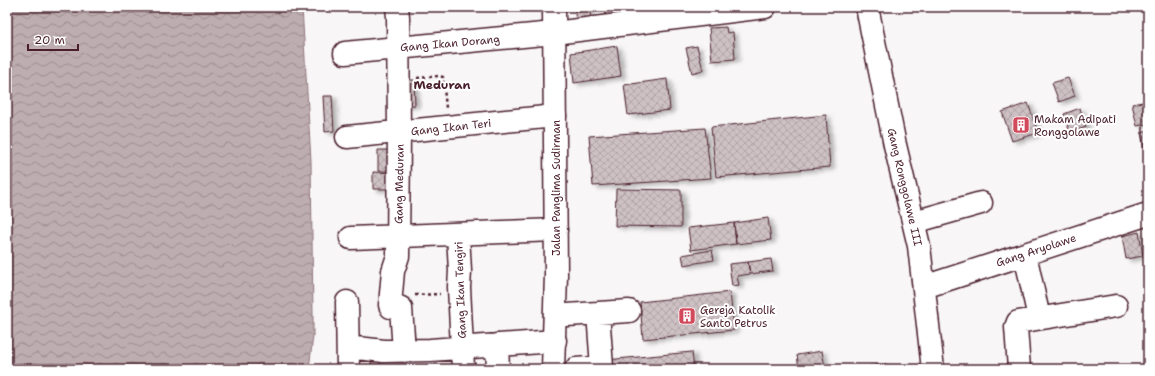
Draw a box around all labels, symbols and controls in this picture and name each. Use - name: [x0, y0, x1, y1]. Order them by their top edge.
- scale bar: [28, 26, 78, 52]
- text: 20 m: [34, 32, 65, 48]
- street label: Gang Ikan Dorang: [400, 32, 501, 55]
- district label: Meduran: [414, 77, 470, 93]
- place label: Makam Adipati Ronggolawe: [1034, 112, 1116, 140]
- building icon: Makam Adipati Ronggolawe: [1011, 115, 1031, 135]
- street label: Gang Ikan Teri: [410, 116, 492, 139]
- street label: Jalan Panglima Sudirman: [549, 120, 564, 256]
- street label: Gang Ronggolawe III: [884, 127, 925, 248]
- street label: Gang Meduran: [391, 144, 408, 224]
- street label: Gang Aryolawe: [994, 230, 1078, 270]
- street label: Gang Ikan Tengiri: [451, 241, 470, 339]
- place label: Gereja Katolik Santo Petrus: [700, 303, 776, 331]
- building icon: Gereja Katolik Santo Petrus: [677, 306, 697, 326]

